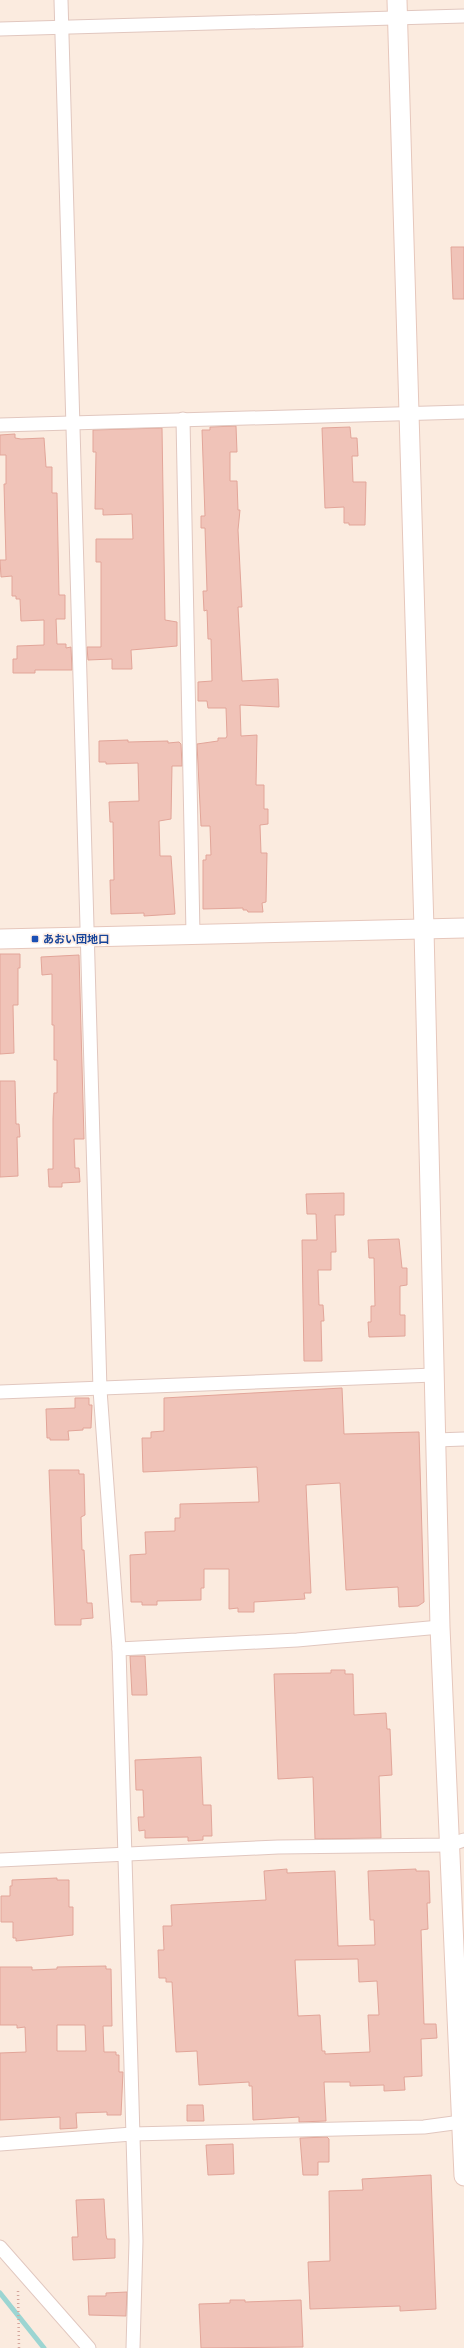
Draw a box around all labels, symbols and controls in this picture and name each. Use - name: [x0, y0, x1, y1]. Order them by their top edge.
- place label: あおい団地口: [43, 932, 109, 946]
- marker: あおい団地口: [30, 934, 40, 944]

